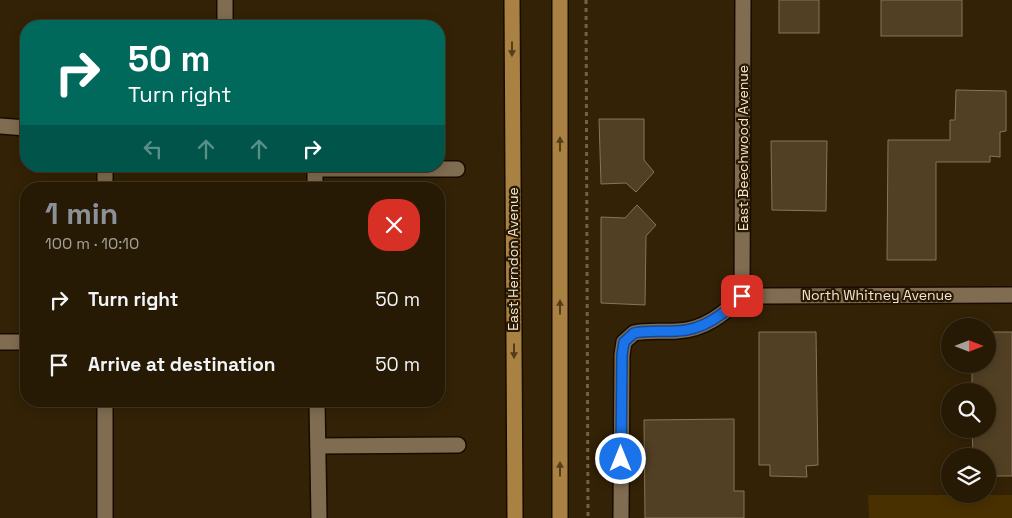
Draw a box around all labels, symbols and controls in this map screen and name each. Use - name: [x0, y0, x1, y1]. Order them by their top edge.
- text: 50 m: [128, 37, 210, 81]
- icon: right: [45, 40, 110, 105]
- one-way arrow: [508, 41, 516, 57]
- street label: East Beechwood Avenue: [734, 65, 752, 231]
- text: Turn right: [128, 80, 231, 108]
- icon: left: [139, 135, 167, 163]
- icon: ahead: [192, 135, 220, 163]
- icon: ahead: [245, 135, 273, 163]
- icon: right: [298, 135, 326, 163]
- one-way arrow: [556, 136, 564, 152]
- street label: East Herndon Avenue: [504, 187, 522, 331]
- text: 1 min: [45, 194, 118, 233]
- button: close: [368, 199, 420, 251]
- text: 100 m · 10:10: [45, 233, 139, 254]
- pin: [721, 275, 763, 317]
- icon: arrive: [728, 282, 756, 310]
- icon: right: [45, 286, 73, 314]
- street label: North Whitney Avenue: [802, 286, 952, 304]
- text: Turn right: [88, 287, 178, 312]
- text: 50 m: [375, 287, 420, 312]
- one-way arrow: [556, 299, 564, 315]
- north arrow: [941, 318, 996, 372]
- map controls: [941, 318, 996, 503]
- one-way arrow: [510, 343, 518, 359]
- icon: arrive: [45, 351, 73, 379]
- text: Arrive at destination: [88, 352, 276, 377]
- text: 50 m: [375, 352, 420, 377]
- button: search: [941, 383, 996, 438]
- position arrow: [594, 432, 646, 484]
- button: layers: [941, 448, 996, 503]
- one-way arrow: [556, 461, 564, 477]

